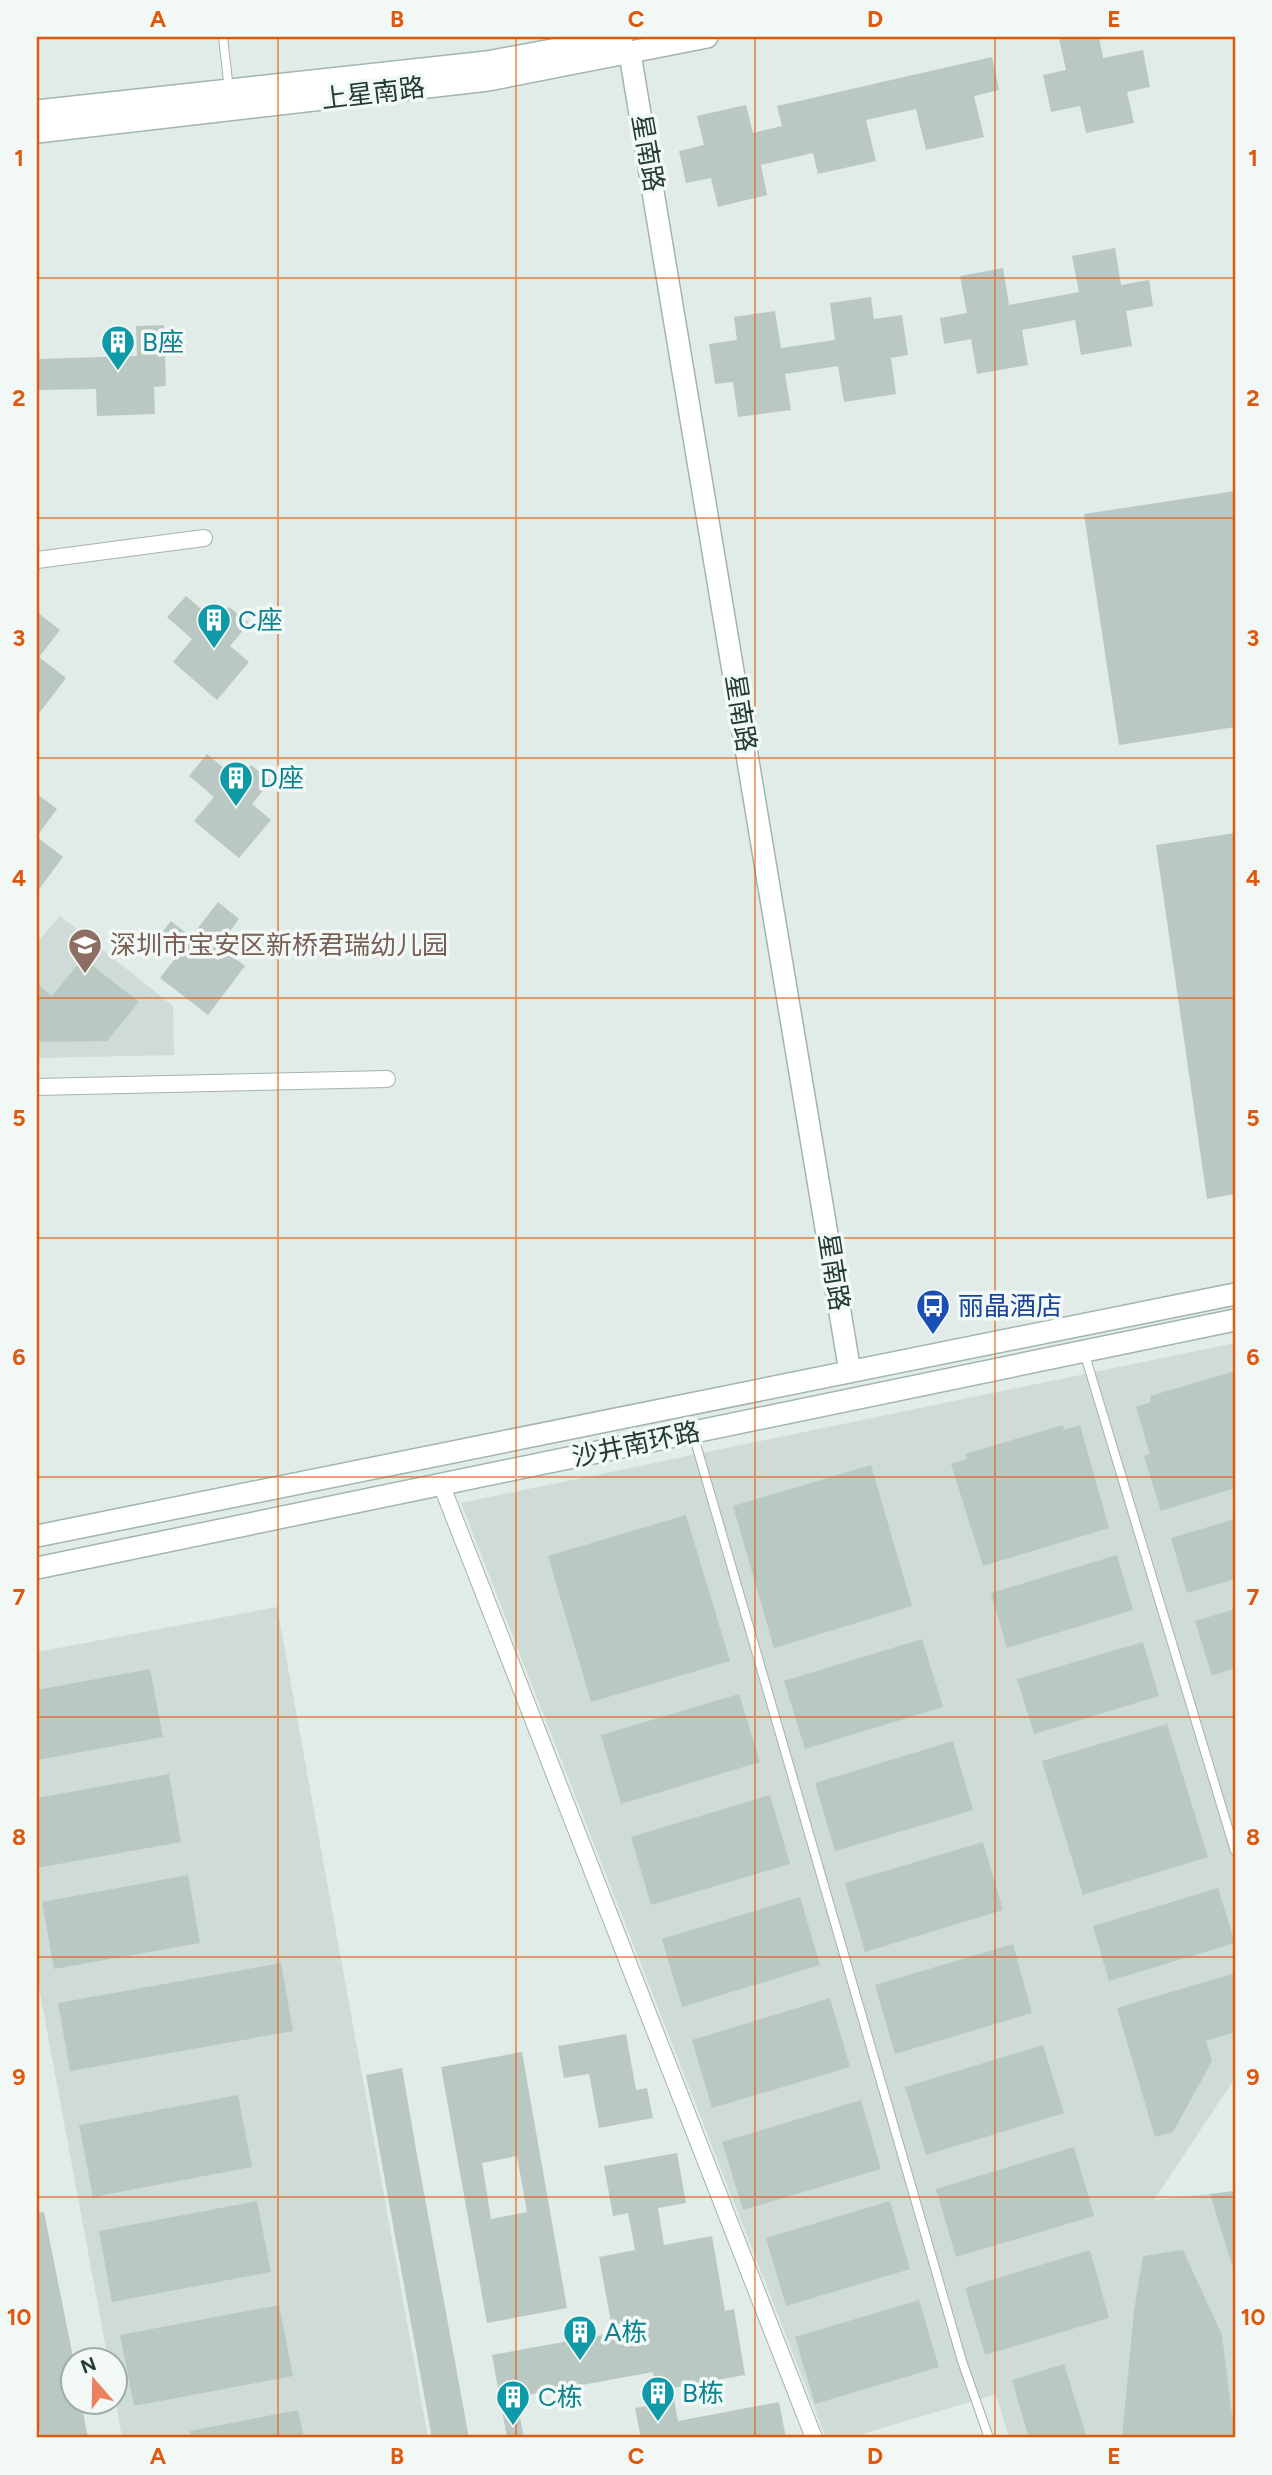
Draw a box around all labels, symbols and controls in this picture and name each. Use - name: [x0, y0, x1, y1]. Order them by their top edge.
- text: A: [150, 5, 167, 33]
- text: B: [390, 5, 404, 33]
- text: C: [628, 5, 645, 33]
- text: D: [867, 5, 883, 33]
- text: E: [1107, 5, 1121, 33]
- street label: 上星南路: [319, 71, 427, 115]
- street label: 星南路: [625, 112, 671, 194]
- text: 1: [14, 144, 24, 172]
- text: 1: [1248, 144, 1258, 172]
- building icon: B座: [99, 323, 137, 372]
- place label: B座: [142, 326, 184, 358]
- text: 2: [12, 384, 26, 412]
- text: 2: [1246, 384, 1260, 412]
- building icon: C座: [195, 601, 233, 650]
- place label: C座: [238, 604, 283, 636]
- text: 3: [13, 624, 25, 652]
- text: 3: [1247, 624, 1259, 652]
- street label: 星南路: [719, 672, 763, 754]
- building icon: D座: [217, 759, 255, 808]
- place label: D座: [260, 762, 304, 794]
- text: 4: [12, 864, 26, 892]
- text: 4: [1246, 864, 1260, 892]
- school or university icon: 深圳市宝安区新桥君瑞幼儿园: [66, 926, 104, 975]
- place label: 深圳市宝安区新桥君瑞幼儿园: [110, 929, 448, 961]
- text: 5: [12, 1104, 26, 1132]
- text: 5: [1246, 1104, 1260, 1132]
- street label: 星南路: [812, 1231, 856, 1313]
- bus stop icon: 丽晶酒店: [914, 1287, 952, 1336]
- place label: 丽晶酒店: [958, 1290, 1062, 1322]
- text: 6: [12, 1343, 26, 1371]
- text: 6: [1246, 1343, 1260, 1371]
- street label: 沙井南环路: [569, 1415, 703, 1473]
- text: 7: [13, 1583, 26, 1611]
- text: 7: [1247, 1583, 1260, 1611]
- text: 8: [12, 1823, 26, 1851]
- text: 8: [1246, 1823, 1260, 1851]
- text: 9: [12, 2063, 26, 2091]
- text: 9: [1246, 2063, 1260, 2091]
- text: 10: [7, 2303, 31, 2331]
- text: 10: [1241, 2303, 1265, 2331]
- building icon: A栋: [561, 2313, 599, 2362]
- place label: A栋: [604, 2316, 648, 2348]
- north arrow: [60, 2346, 130, 2416]
- text: N: [78, 2352, 99, 2379]
- building icon: B栋: [639, 2374, 677, 2423]
- place label: B栋: [682, 2377, 724, 2409]
- building icon: C栋: [494, 2378, 532, 2427]
- place label: C栋: [538, 2381, 583, 2413]
- text: A: [150, 2442, 167, 2470]
- text: B: [390, 2442, 404, 2470]
- text: C: [628, 2442, 645, 2470]
- text: D: [867, 2442, 883, 2470]
- text: E: [1107, 2442, 1121, 2470]

